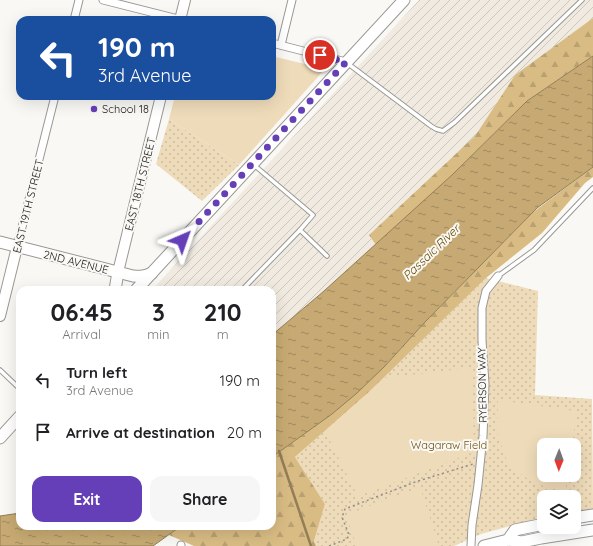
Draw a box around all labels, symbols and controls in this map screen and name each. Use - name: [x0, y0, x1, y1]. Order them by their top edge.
- text: 190 m: [98, 29, 176, 64]
- icon: left: [32, 32, 84, 84]
- pin: [303, 38, 337, 72]
- icon: arrive: [309, 44, 331, 66]
- text: 3rd Avenue: [98, 64, 191, 87]
- place label: School 18: [102, 102, 149, 116]
- marker: School 18: [89, 104, 99, 114]
- street label: EAST 18TH STREET: [122, 135, 159, 232]
- street label: EAST 19TH STREET: [10, 157, 47, 254]
- position arrow: [161, 219, 203, 261]
- water label: Passaic River: [399, 220, 464, 283]
- street label: 2ND AVENUE: [42, 247, 110, 277]
- text: 06:45: [50, 297, 113, 327]
- text: 3: [152, 297, 165, 327]
- text: 210: [204, 297, 242, 327]
- text: Arrival: [62, 326, 101, 342]
- text: min: [147, 326, 169, 342]
- text: m: [217, 326, 229, 342]
- street label: RYERSON WAY: [474, 347, 490, 423]
- text: Turn left: [66, 363, 128, 382]
- icon: left: [32, 369, 54, 391]
- text: 190 m: [219, 371, 260, 390]
- text: 3rd Avenue: [66, 382, 133, 398]
- icon: arrive: [32, 421, 54, 443]
- text: Arrive at destination: [66, 423, 215, 442]
- text: 20 m: [227, 423, 262, 442]
- park label: Wagaraw Field: [411, 438, 487, 452]
- north arrow: [537, 438, 581, 482]
- map controls: [537, 438, 581, 534]
- button: Exit: [32, 476, 142, 522]
- button: Share: [150, 476, 260, 522]
- button: layers: [537, 490, 581, 534]

